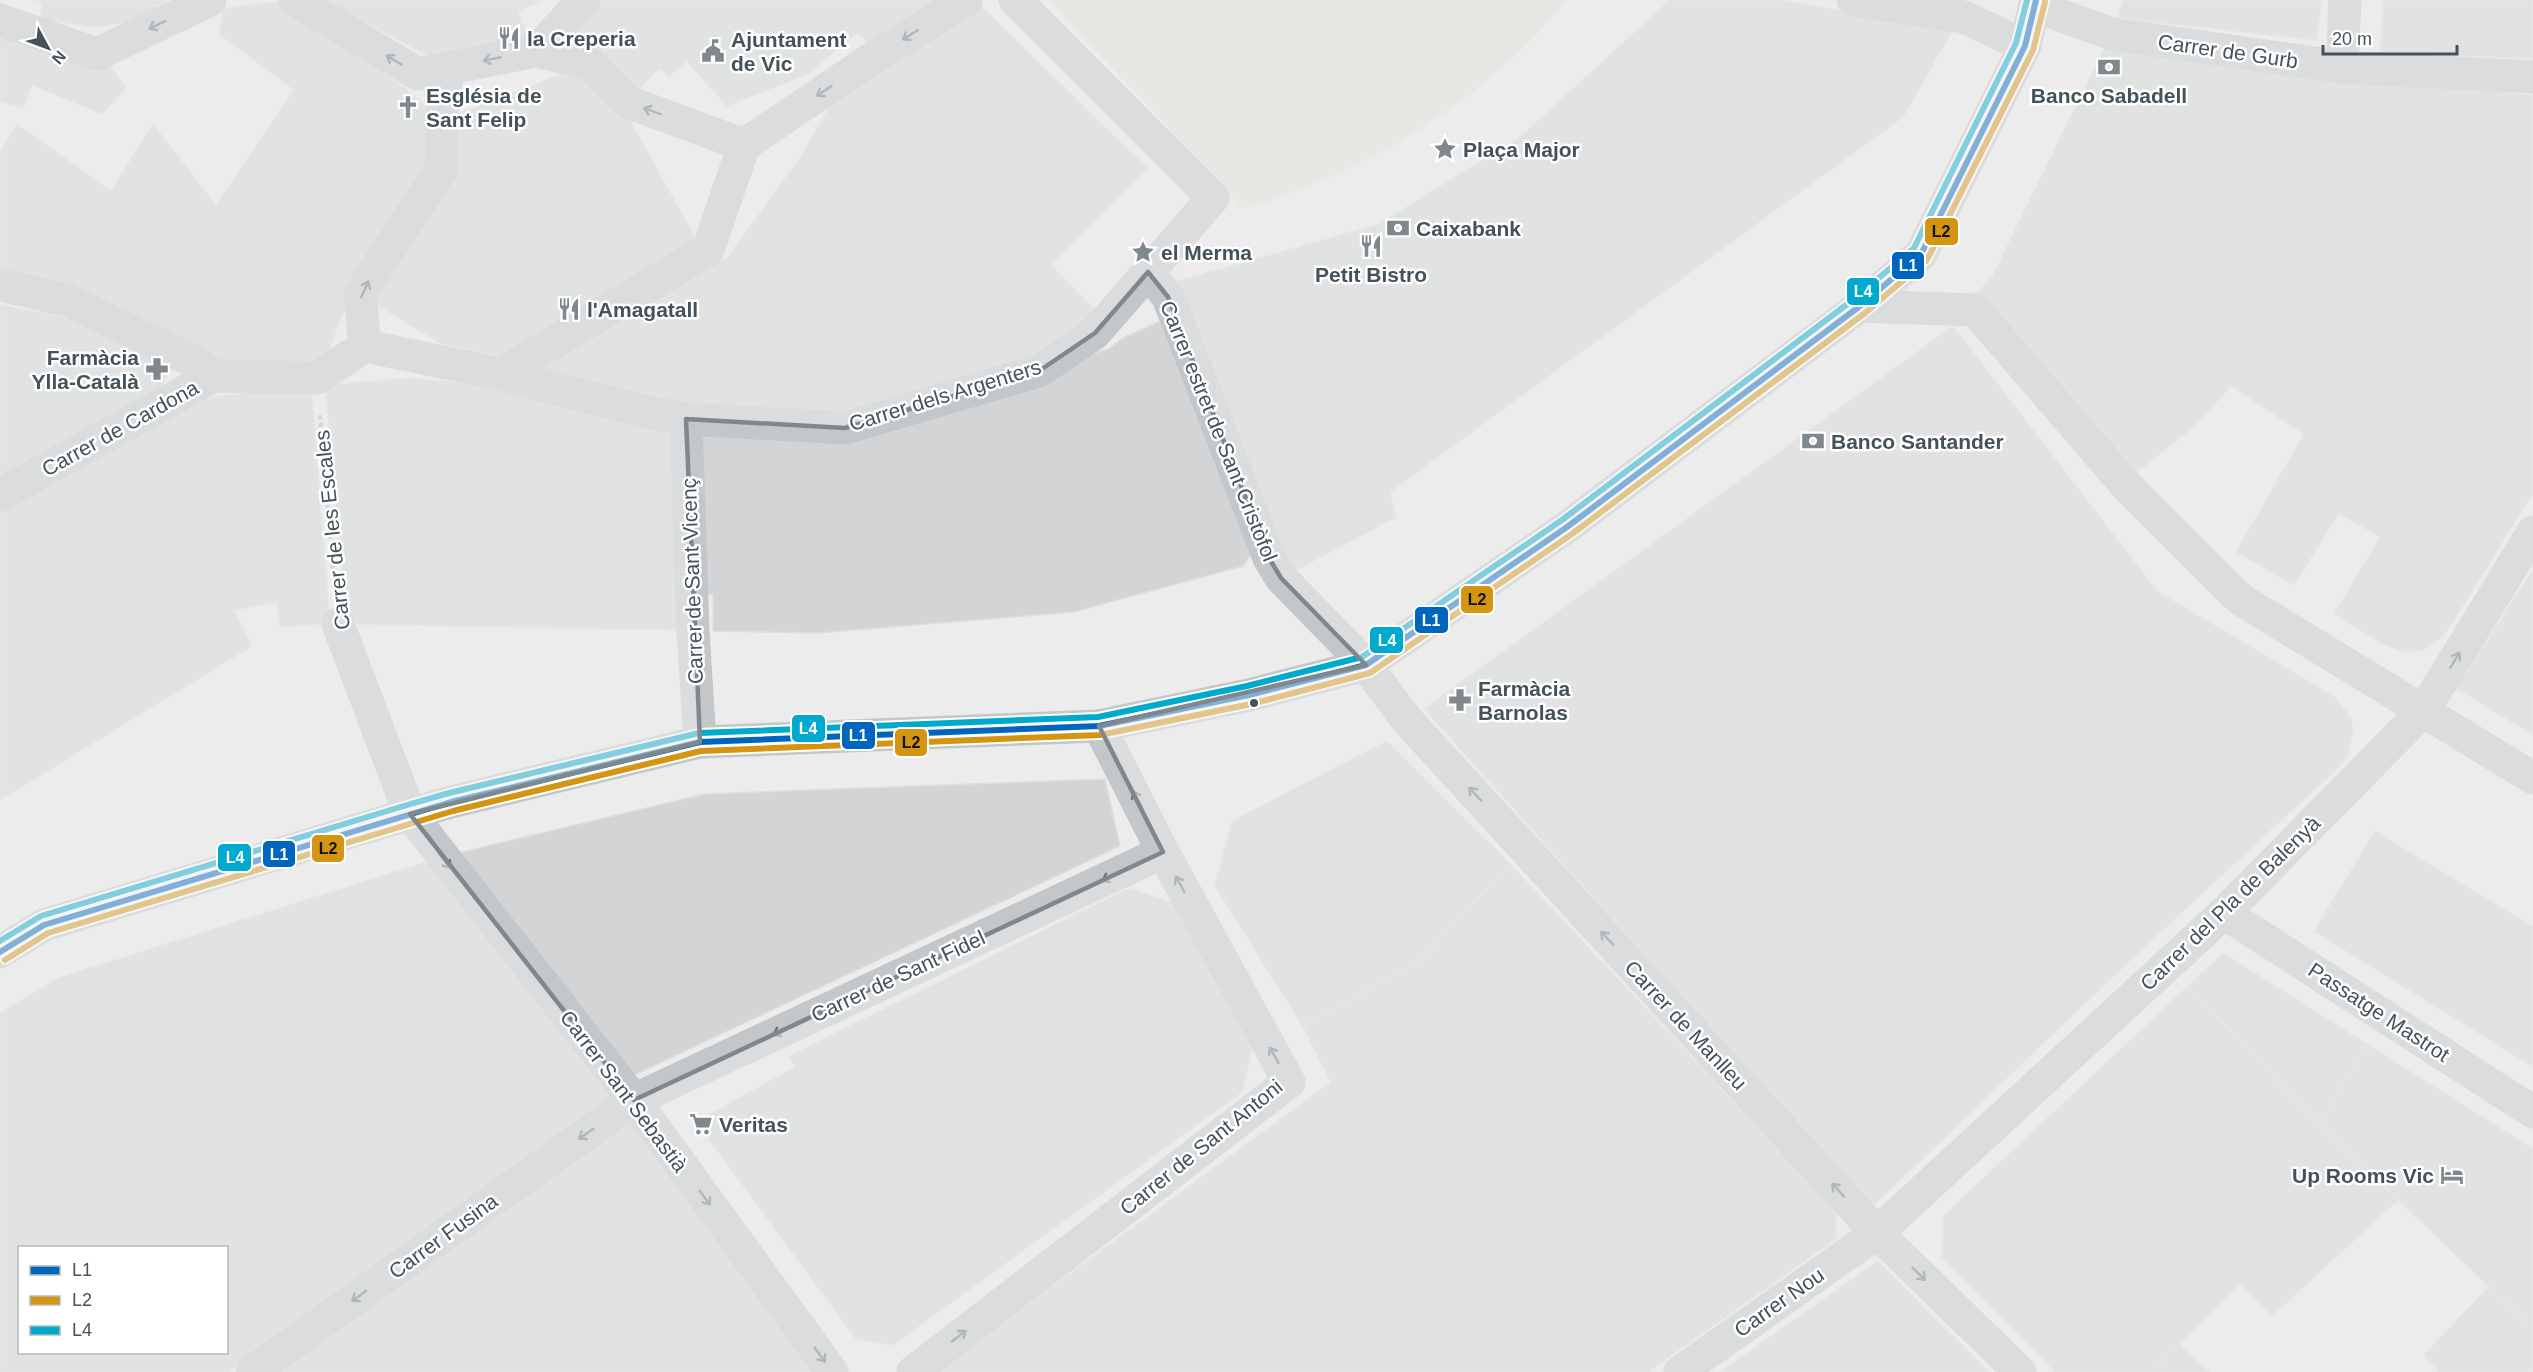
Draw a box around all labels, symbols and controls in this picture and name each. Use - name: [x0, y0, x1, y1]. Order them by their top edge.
- north arrow: [18, 18, 78, 78]
- scale bar: [2323, 18, 2456, 56]
- one-way arrow: [148, 19, 166, 31]
- restaurant icon: la Creperia: [496, 25, 522, 51]
- place label: la Creperia: [527, 27, 636, 50]
- place label: Ajuntament de Vic: [731, 28, 847, 75]
- one-way arrow: [902, 29, 919, 41]
- text: 20 m: [2332, 29, 2372, 49]
- street label: Carrer de Gurb: [2156, 30, 2300, 72]
- public building icon: Ajuntament de Vic: [700, 38, 726, 64]
- text: N: [49, 48, 69, 67]
- one-way arrow: [386, 53, 403, 65]
- one-way arrow: [482, 54, 502, 65]
- bank icon: Banco Sabadell: [2096, 54, 2122, 80]
- place label: Església de Sant Felip: [426, 84, 542, 131]
- place label: Banco Sabadell: [2031, 84, 2187, 107]
- one-way arrow: [816, 85, 833, 97]
- church icon: Església de Sant Felip: [395, 94, 421, 120]
- one-way arrow: [643, 104, 661, 115]
- place icon: Plaça Major: [1432, 136, 1458, 162]
- place label: Plaça Major: [1463, 138, 1580, 161]
- bank icon: Caixabank: [1385, 215, 1411, 241]
- place label: Caixabank: [1416, 217, 1521, 240]
- line badge: L2: [1924, 217, 1959, 246]
- text: L2: [1932, 223, 1950, 240]
- restaurant icon: Petit Bistro: [1358, 233, 1384, 259]
- place icon: el Merma: [1130, 239, 1156, 265]
- place label: el Merma: [1161, 241, 1252, 264]
- line badge: L1: [1891, 251, 1925, 280]
- text: L1: [1899, 257, 1917, 274]
- place label: Petit Bistro: [1315, 263, 1427, 286]
- line badge: L4: [1846, 277, 1880, 306]
- one-way arrow: [359, 281, 371, 299]
- text: L4: [1854, 283, 1872, 300]
- restaurant icon: l'Amagatall: [556, 296, 582, 322]
- street label: Carrer estret de Sant Cristòfol: [1156, 297, 1282, 565]
- place label: l'Amagatall: [587, 298, 698, 321]
- place label: Farmàcia Ylla-Català: [32, 346, 139, 393]
- street label: Carrer dels Argenters: [846, 355, 1044, 435]
- pharmacy icon: Farmàcia Ylla-Català: [144, 356, 170, 382]
- street label: Carrer de Cardona: [38, 375, 202, 481]
- bank icon: Banco Santander: [1800, 428, 1826, 454]
- street label: Carrer de les Escales: [310, 429, 354, 631]
- place label: Banco Santander: [1831, 430, 2004, 453]
- street label: Carrer de Sant Vicenç: [677, 478, 707, 684]
- line badge: L2: [1460, 585, 1494, 614]
- text: L2: [1468, 591, 1486, 608]
- line badge: L1: [1414, 606, 1449, 634]
- text: L1: [1422, 612, 1440, 629]
- line badge: L4: [1369, 626, 1404, 654]
- text: L4: [1378, 632, 1396, 649]
- one-way arrow: [2449, 652, 2461, 669]
- place label: Farmàcia Barnolas: [1478, 677, 1571, 724]
- pharmacy icon: Farmàcia Barnolas: [1447, 687, 1473, 713]
- unlabelled marker: [1248, 697, 1260, 709]
- line badge: L4: [791, 714, 826, 743]
- text: L4: [799, 720, 817, 737]
- line badge: L1: [841, 721, 876, 750]
- text: L1: [849, 727, 867, 744]
- line badge: L2: [894, 728, 928, 757]
- text: L2: [902, 734, 920, 751]
- one-way arrow: [1468, 787, 1482, 802]
- one-way arrow: [1131, 791, 1143, 809]
- street label: Carrer del Pla de Balenyà: [2136, 811, 2325, 995]
- line badge: L2: [311, 834, 345, 863]
- line badge: L1: [262, 840, 296, 868]
- text: L2: [319, 840, 337, 857]
- line badge: L4: [217, 843, 252, 872]
- text: L1: [270, 846, 288, 863]
- text: L4: [226, 849, 244, 866]
- one-way arrow: [439, 852, 452, 868]
- one-way arrow: [1102, 871, 1120, 883]
- one-way arrow: [1174, 876, 1186, 893]
- street label: Carrer de Sant Fidel: [807, 926, 989, 1026]
- one-way arrow: [1599, 930, 1614, 945]
- street label: Carrer de Manlleu: [1620, 956, 1752, 1094]
- street label: Passatge Mastrot: [2304, 958, 2454, 1066]
- street label: Carrer Sant Sebastià: [556, 1006, 692, 1176]
- one-way arrow: [773, 1025, 791, 1037]
- one-way arrow: [1268, 1047, 1280, 1064]
- street label: Carrer de Sant Antoni: [1115, 1075, 1287, 1219]
- supermarket icon: Veritas: [688, 1111, 714, 1137]
- place label: Veritas: [719, 1113, 788, 1136]
- one-way arrow: [578, 1128, 594, 1140]
- hotel icon: Up Rooms Vic: [2439, 1162, 2465, 1188]
- place label: Up Rooms Vic: [2292, 1164, 2434, 1187]
- one-way arrow: [1831, 1183, 1845, 1198]
- street label: Carrer Fusina: [384, 1189, 502, 1283]
- one-way arrow: [699, 1189, 711, 1205]
- legend: [18, 1246, 228, 1354]
- text: L1: [72, 1260, 92, 1280]
- street label: Carrer Nou: [1730, 1263, 1828, 1341]
- one-way arrow: [1912, 1266, 1927, 1281]
- text: L2: [72, 1290, 92, 1310]
- one-way arrow: [351, 1290, 367, 1302]
- text: L4: [72, 1320, 92, 1340]
- one-way arrow: [951, 1330, 967, 1343]
- one-way arrow: [814, 1347, 826, 1363]

